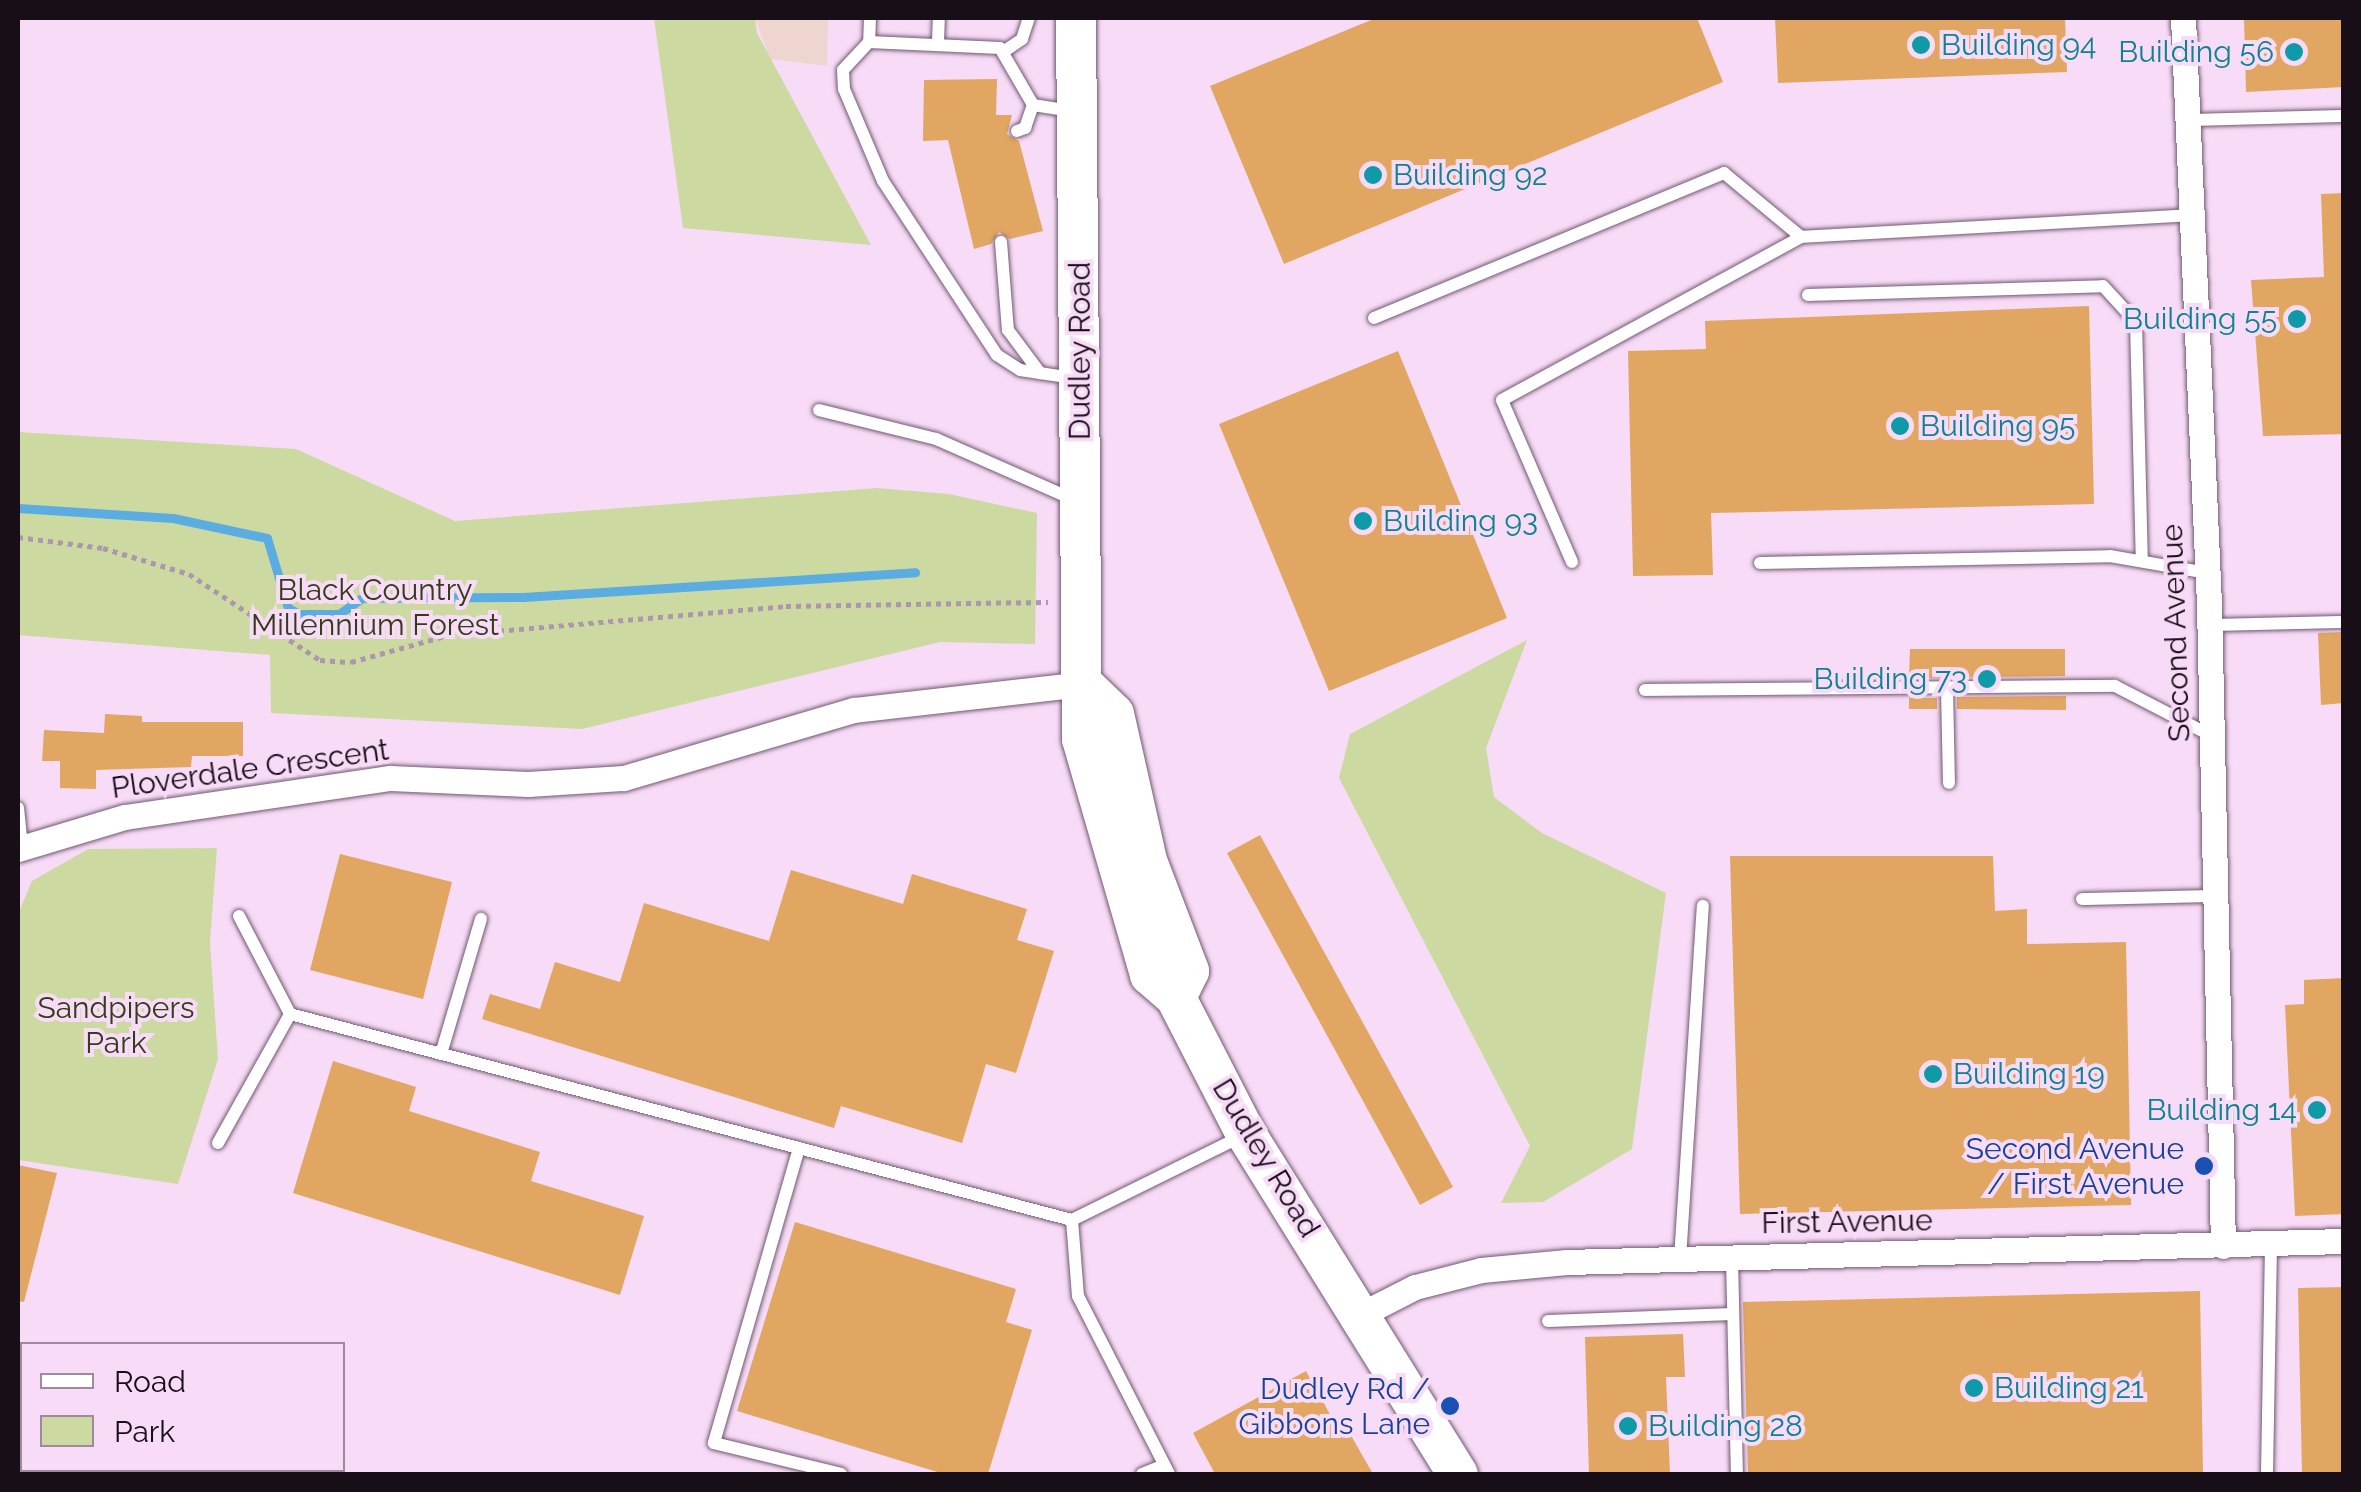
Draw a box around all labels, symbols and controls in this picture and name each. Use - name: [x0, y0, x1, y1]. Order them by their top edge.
- place label: Building 94: [1941, 27, 2096, 63]
- marker: Building 94: [1910, 34, 1932, 56]
- place label: Building 56: [2118, 34, 2274, 70]
- marker: Building 56: [2283, 41, 2305, 63]
- place label: Building 92: [1393, 157, 1548, 193]
- marker: Building 92: [1362, 164, 1384, 186]
- street label: Dudley Road: [1062, 261, 1098, 441]
- place label: Building 55: [2123, 301, 2277, 337]
- marker: Building 55: [2286, 308, 2308, 330]
- place label: Building 95: [1920, 408, 2075, 444]
- marker: Building 95: [1889, 415, 1911, 437]
- place label: Building 93: [1383, 503, 1538, 539]
- marker: Building 93: [1352, 510, 1374, 532]
- street label: Second Avenue: [2154, 523, 2198, 743]
- park label: Black Country Millennium Forest: [251, 572, 499, 642]
- place label: Building 73: [1814, 661, 1967, 697]
- marker: Building 73: [1976, 668, 1998, 690]
- street label: Ploverdale Crescent: [109, 732, 391, 806]
- park label: Sandpipers Park: [38, 990, 194, 1060]
- place label: Building 19: [1953, 1056, 2105, 1092]
- marker: Building 19: [1922, 1063, 1944, 1085]
- street label: Dudley Road: [1204, 1072, 1328, 1244]
- place label: Building 14: [2146, 1092, 2297, 1128]
- marker: Building 14: [2306, 1099, 2328, 1121]
- place label: Second Avenue / First Avenue: [1965, 1131, 2184, 1202]
- marker: Second Avenue / First Avenue: [2193, 1155, 2215, 1177]
- street label: First Avenue: [1761, 1203, 1933, 1241]
- legend: [20, 1342, 345, 1472]
- text: Road: [114, 1364, 186, 1399]
- place label: Building 21: [1994, 1370, 2144, 1406]
- place label: Dudley Rd / Gibbons Lane: [1239, 1371, 1430, 1442]
- marker: Building 21: [1963, 1377, 1985, 1399]
- marker: Dudley Rd / Gibbons Lane: [1439, 1395, 1461, 1417]
- place label: Building 28: [1648, 1408, 1803, 1444]
- text: Park: [114, 1414, 175, 1449]
- marker: Building 28: [1617, 1415, 1639, 1437]

